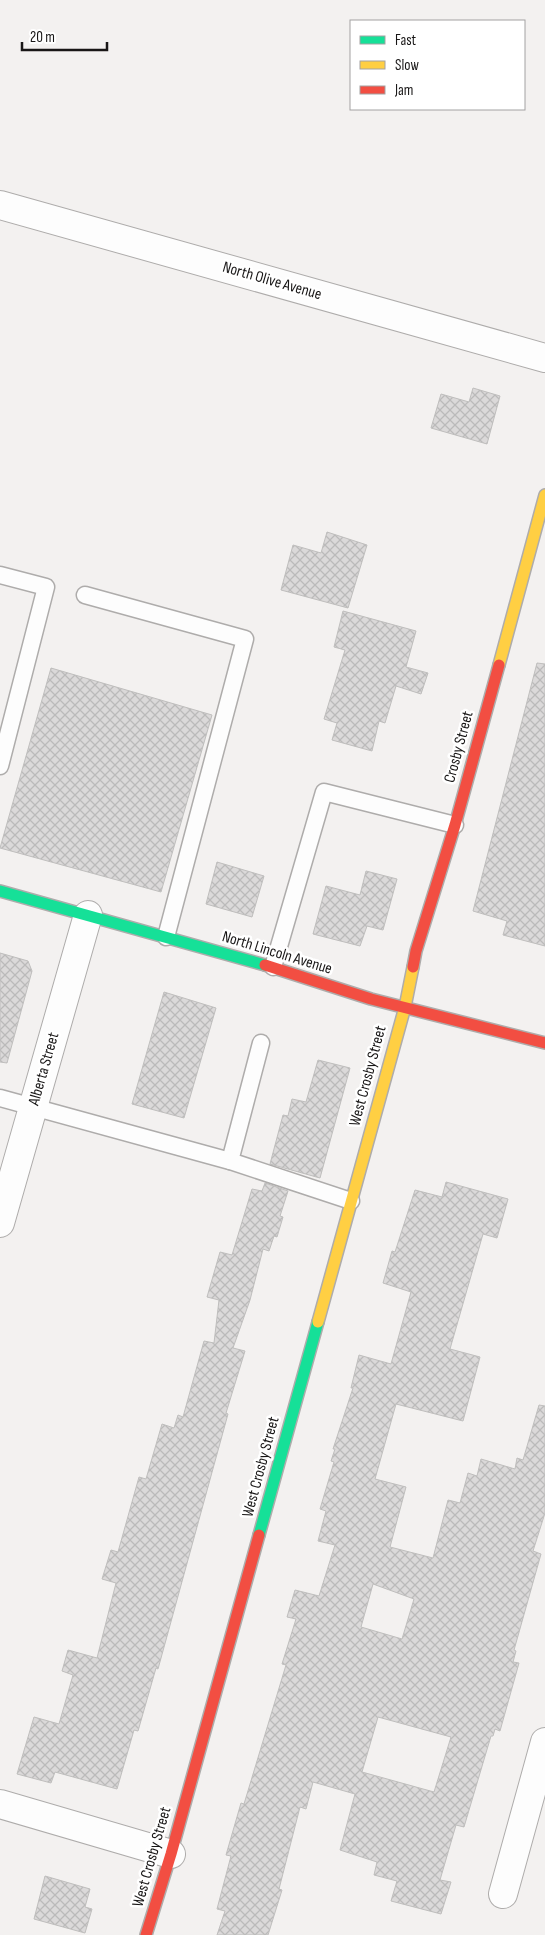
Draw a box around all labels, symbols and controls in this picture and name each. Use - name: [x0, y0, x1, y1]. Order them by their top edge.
- scale bar: [22, 20, 108, 52]
- legend: [350, 20, 525, 110]
- text: 20 m: [30, 28, 55, 47]
- text: Fast: [395, 31, 417, 50]
- text: Slow: [395, 56, 419, 75]
- text: Jam: [394, 81, 413, 100]
- street label: North Olive Avenue: [220, 258, 324, 304]
- street label: Crosby Street: [440, 709, 478, 785]
- street label: North Lincoln Avenue: [220, 927, 334, 979]
- street label: West Crosby Street: [345, 1024, 391, 1128]
- street label: Alberta Street: [24, 1030, 64, 1109]
- street label: West Crosby Street: [238, 1415, 284, 1519]
- street label: West Crosby Street: [129, 1805, 175, 1909]

